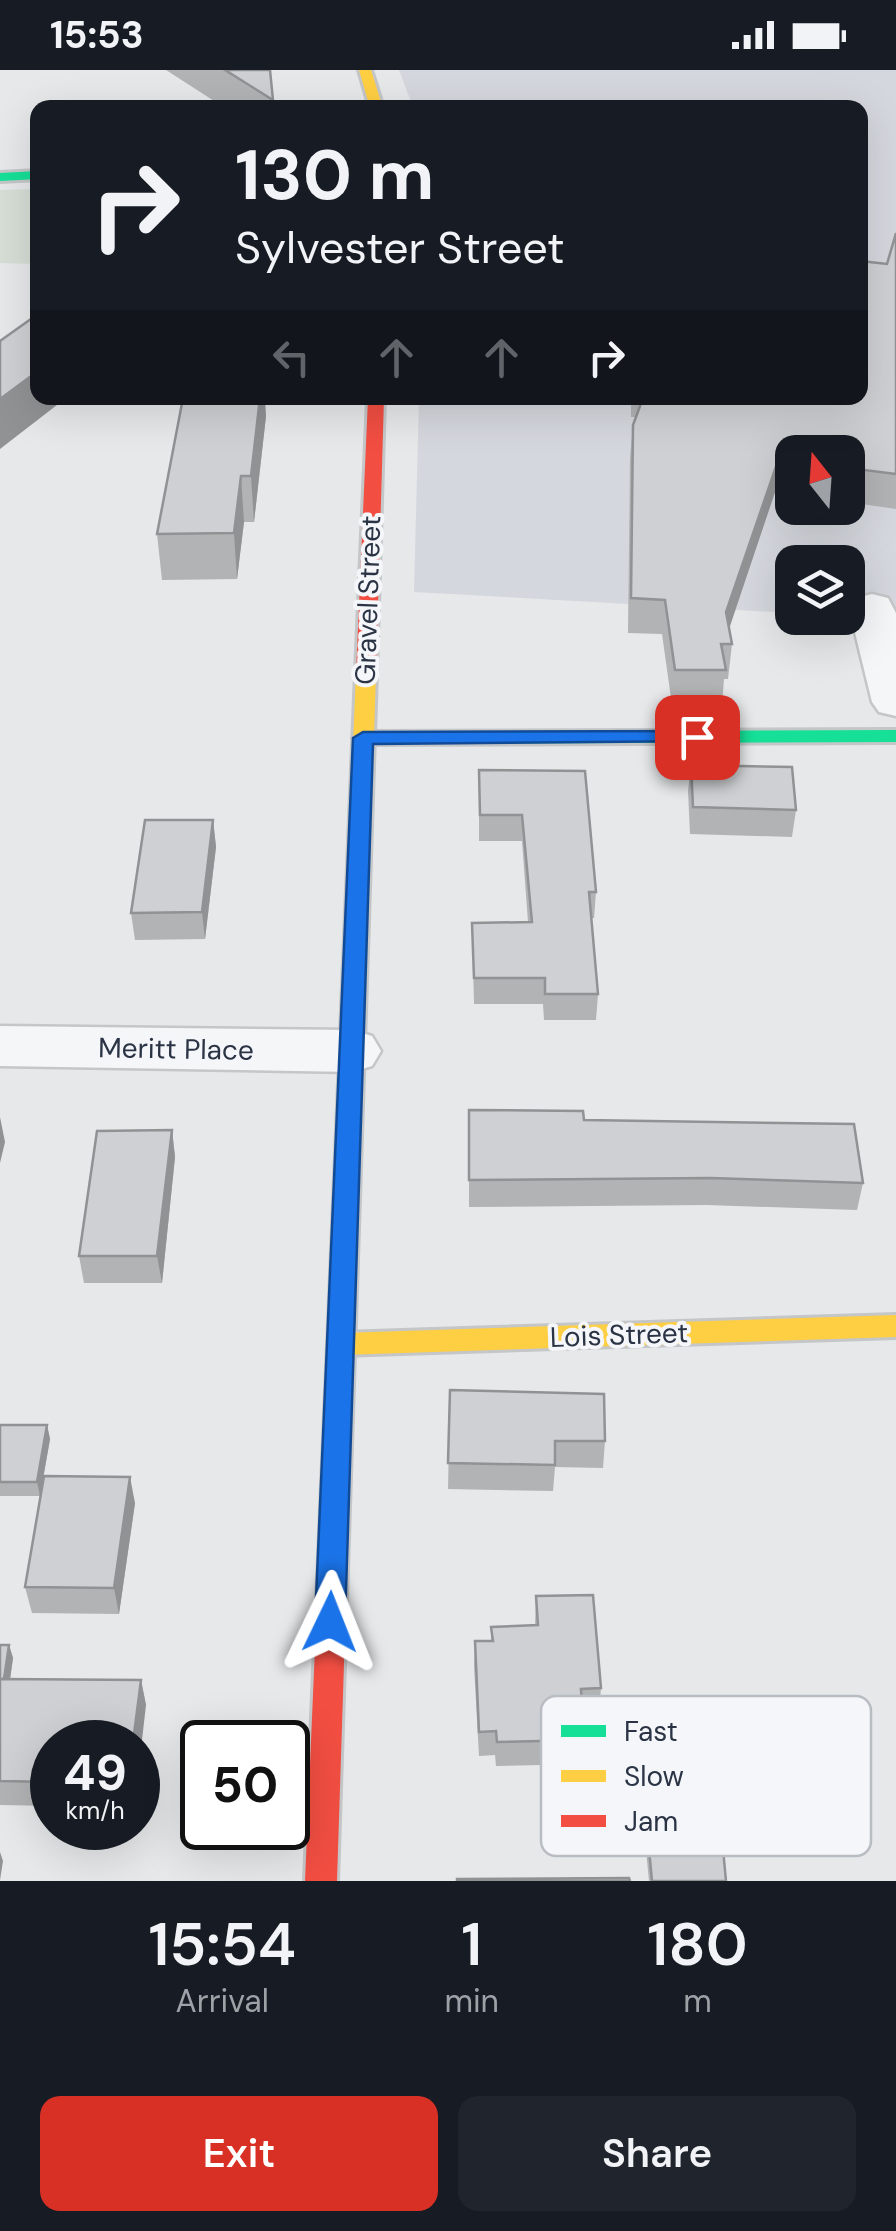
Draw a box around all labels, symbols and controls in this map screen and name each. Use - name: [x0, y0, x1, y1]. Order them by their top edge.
- text: 15:53: [50, 10, 144, 60]
- text: 130 m: [235, 130, 434, 221]
- icon: right: [70, 140, 200, 270]
- text: Sylvester Street: [235, 218, 565, 277]
- icon: left: [264, 330, 319, 385]
- icon: ahead: [369, 330, 424, 385]
- icon: ahead: [474, 330, 529, 385]
- icon: right: [579, 330, 634, 385]
- north arrow: [775, 435, 865, 525]
- map controls: [775, 435, 865, 635]
- street label: Gravel Street: [347, 515, 389, 685]
- button: layers: [775, 545, 865, 635]
- pin: [655, 695, 740, 780]
- icon: arrive: [670, 710, 725, 765]
- street label: Meritt Place: [98, 1029, 254, 1069]
- street label: Lois Street: [549, 1314, 689, 1356]
- position arrow: [278, 1570, 382, 1674]
- legend: [541, 1696, 871, 1856]
- text: Fast: [624, 1713, 678, 1750]
- speed limit sign: 50: [180, 1720, 310, 1850]
- text: 49: [63, 1740, 127, 1806]
- text: Slow: [624, 1758, 684, 1795]
- text: km/h: [65, 1794, 125, 1827]
- text: Jam: [624, 1803, 678, 1840]
- text: 15:54: [148, 1905, 296, 1984]
- text: 1: [461, 1905, 482, 1984]
- text: 180: [647, 1905, 748, 1984]
- text: Arrival: [176, 1980, 269, 2022]
- text: min: [444, 1980, 499, 2022]
- text: m: [683, 1980, 712, 2022]
- button: Exit: [40, 2096, 438, 2211]
- button: Share: [458, 2096, 856, 2211]

